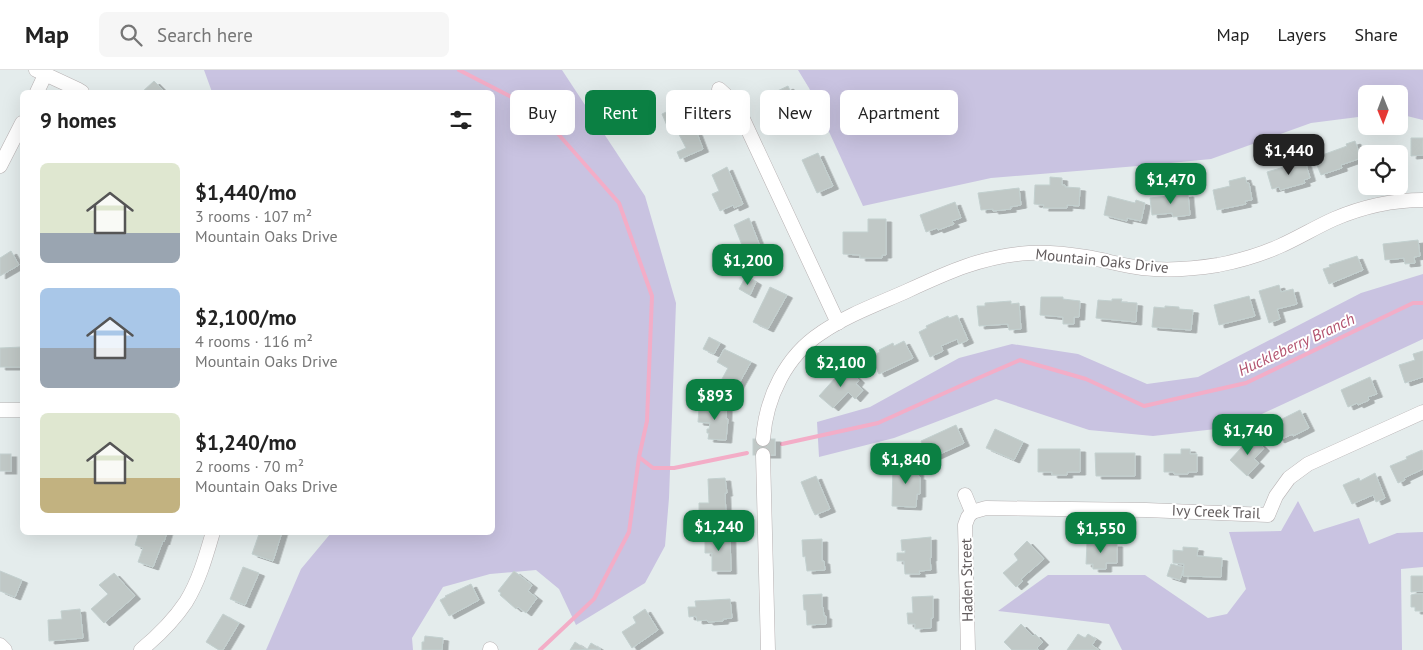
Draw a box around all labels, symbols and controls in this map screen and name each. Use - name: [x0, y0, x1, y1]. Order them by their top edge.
- search box: [99, 12, 449, 57]
- text: Map: [25, 19, 69, 50]
- icon: search: [117, 21, 145, 49]
- text: Search here: [157, 23, 253, 47]
- text: Map: [1217, 23, 1249, 46]
- text: Layers: [1277, 23, 1326, 46]
- text: Share: [1354, 23, 1398, 46]
- north arrow: [1358, 85, 1408, 135]
- map controls: [1358, 85, 1408, 195]
- chip: Buy: [510, 90, 575, 135]
- chip: Rent: [585, 90, 656, 135]
- chip: Filters: [666, 90, 750, 135]
- chip: New: [760, 90, 830, 135]
- chip: Apartment: [840, 90, 958, 135]
- icon: filters: [447, 106, 475, 134]
- text: 9 homes: [40, 107, 116, 134]
- pin: $1,440: [1248, 134, 1330, 176]
- text: $1,440: [1264, 140, 1314, 160]
- button: locate: [1358, 145, 1408, 195]
- pin: $1,470: [1130, 162, 1212, 205]
- text: $1,470: [1146, 169, 1196, 189]
- text: $1,440/mo: [195, 179, 297, 206]
- icon: home: [80, 183, 140, 243]
- text: 3 rooms · 107 m²: [195, 206, 312, 226]
- text: Mountain Oaks Drive: [195, 226, 338, 246]
- pin: $1,200: [707, 244, 789, 286]
- street label: Mountain Oaks Drive: [1035, 244, 1170, 277]
- text: $1,200: [723, 250, 773, 270]
- text: $2,100/mo: [195, 304, 297, 331]
- icon: home: [80, 308, 140, 368]
- water label: Huckleberry Branch: [1234, 308, 1358, 380]
- text: 4 rooms · 116 m²: [195, 331, 313, 351]
- pin: $2,100: [800, 346, 882, 388]
- text: Mountain Oaks Drive: [195, 351, 338, 371]
- text: $2,100: [816, 352, 866, 372]
- pin: $893: [685, 378, 745, 421]
- text: $893: [697, 385, 733, 405]
- pin: $1,740: [1207, 414, 1289, 456]
- text: $1,740: [1223, 420, 1273, 440]
- text: $1,240/mo: [195, 429, 297, 456]
- icon: home: [80, 433, 140, 493]
- pin: $1,840: [865, 442, 947, 485]
- text: $1,840: [881, 449, 931, 469]
- text: 2 rooms · 70 m²: [195, 456, 304, 476]
- text: Mountain Oaks Drive: [195, 476, 338, 496]
- street label: Ivy Creek Trail: [1171, 500, 1261, 523]
- pin: $1,240: [678, 510, 760, 552]
- pin: $1,550: [1060, 512, 1142, 554]
- text: $1,240: [694, 516, 744, 536]
- text: $1,550: [1076, 518, 1126, 538]
- street label: Haden Street: [956, 538, 977, 622]

